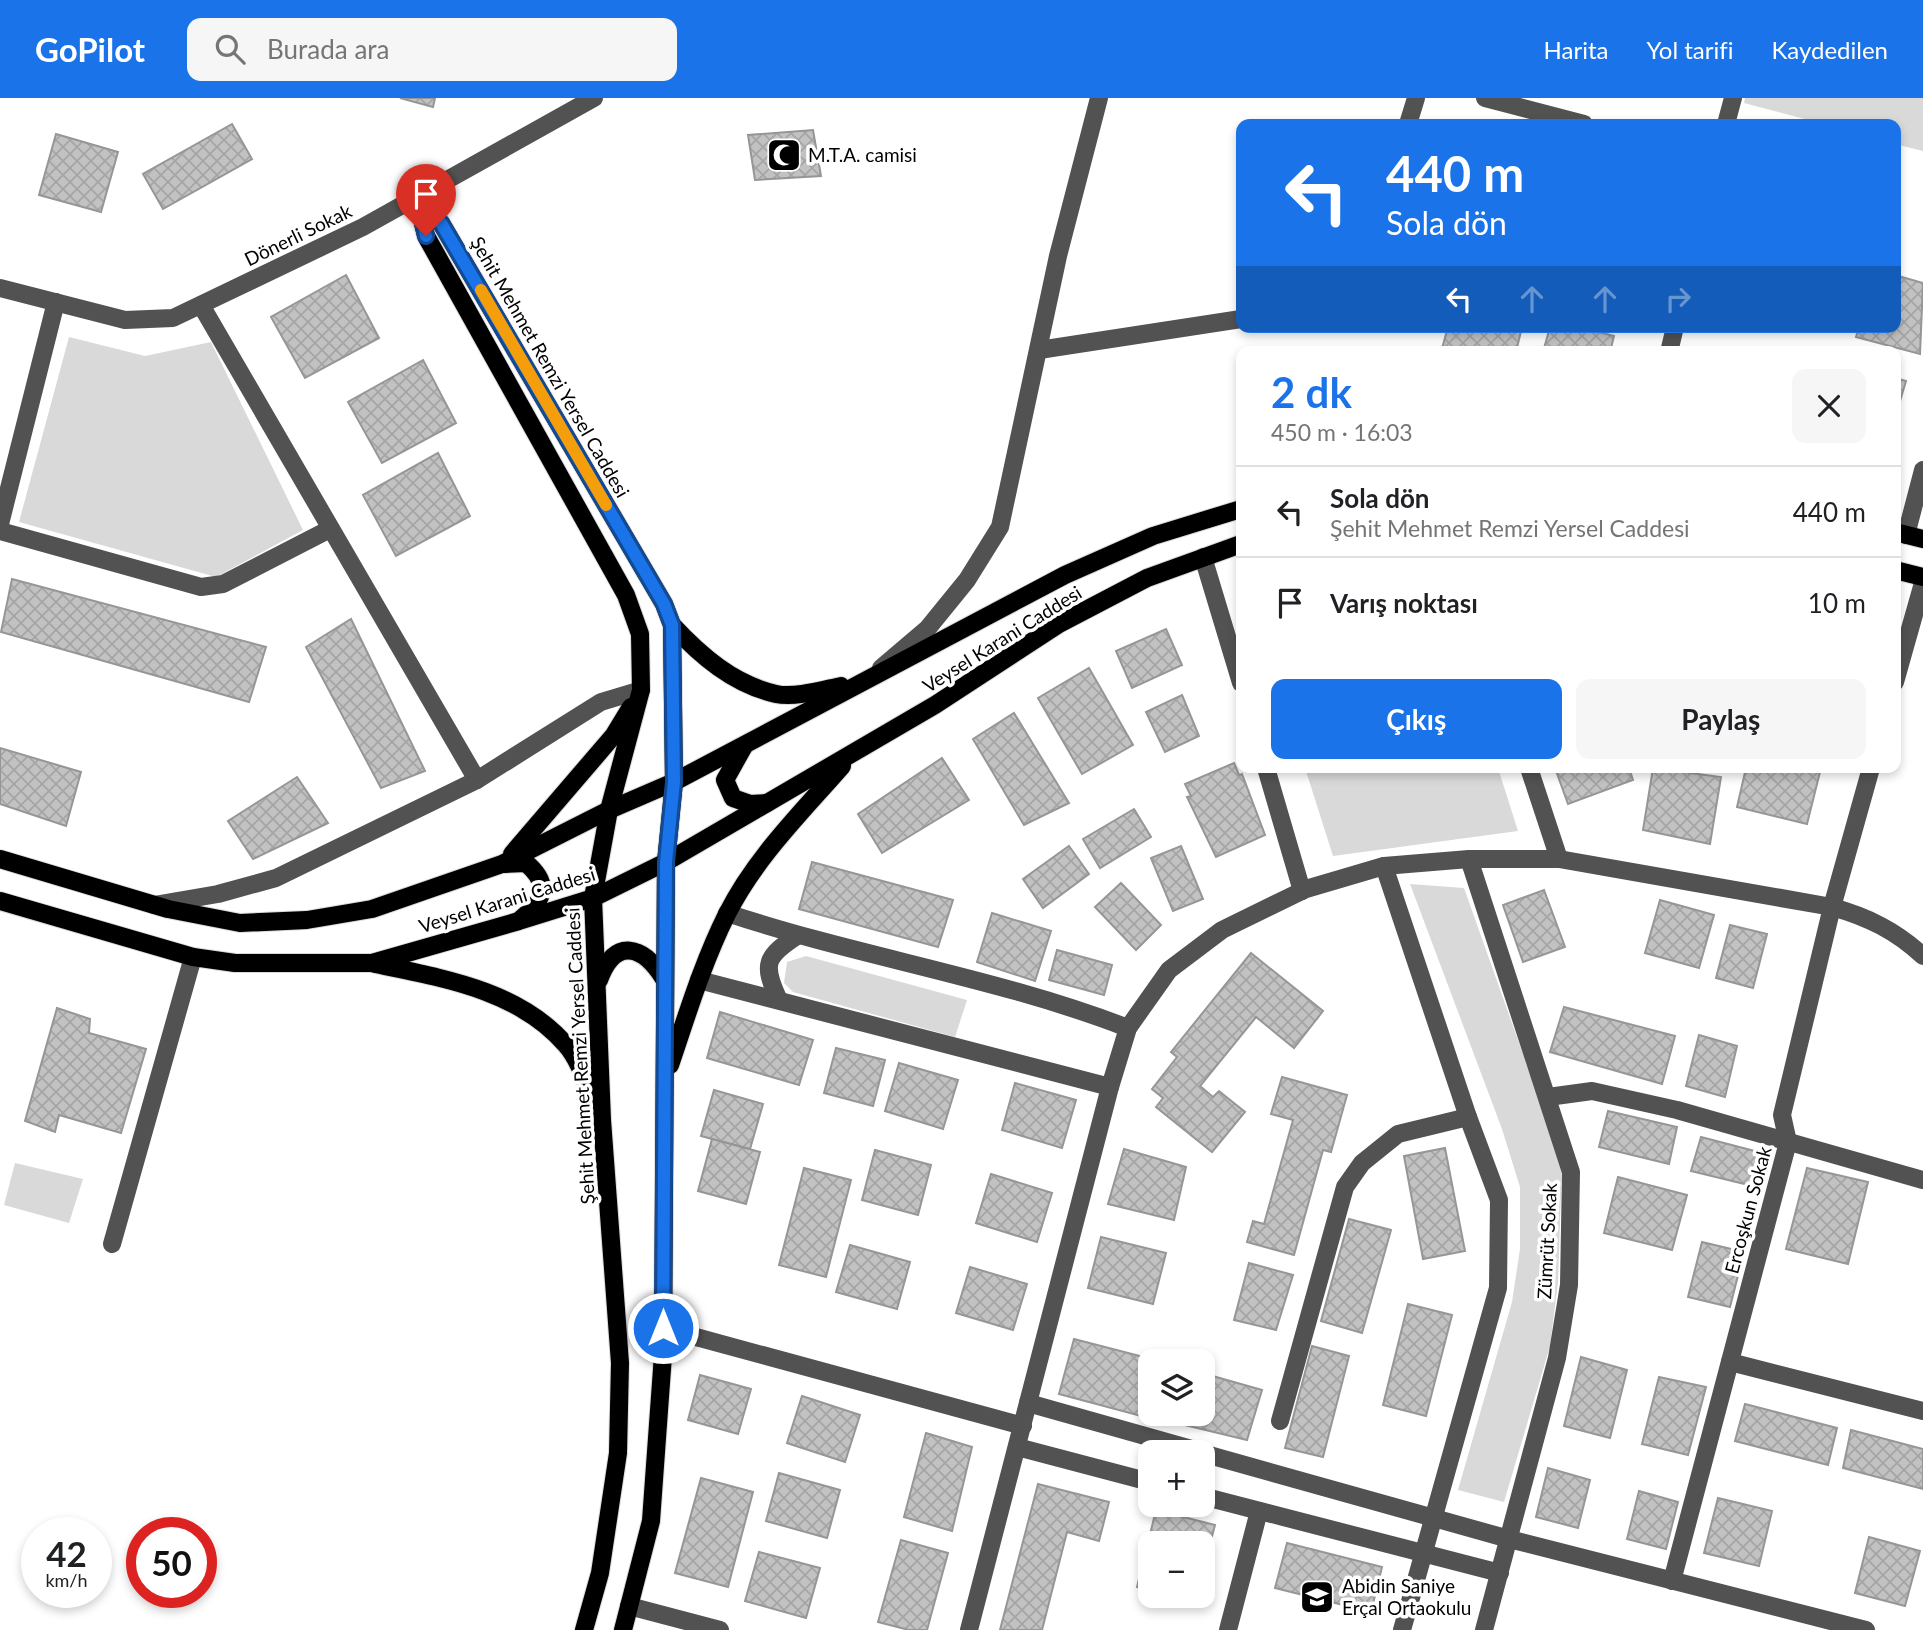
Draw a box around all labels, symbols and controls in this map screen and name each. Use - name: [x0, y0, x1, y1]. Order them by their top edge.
- search box: [187, 18, 677, 81]
- text: GoPilot: [35, 29, 145, 69]
- icon: search: [211, 30, 249, 68]
- text: Burada ara: [267, 33, 390, 65]
- text: Harita: [1544, 35, 1608, 64]
- text: Yol tarifi: [1646, 35, 1733, 64]
- text: Kaydedilen: [1771, 35, 1888, 64]
- mosque icon: M.T.A. camisi: [765, 136, 803, 174]
- place label: M.T.A. camisi: [808, 143, 917, 166]
- text: 440 m: [1386, 144, 1524, 202]
- icon: left: [1271, 147, 1362, 238]
- pin: [396, 164, 456, 236]
- icon: arrive: [407, 175, 445, 213]
- street label: Dönerli Sokak: [240, 199, 355, 270]
- text: Sola dön: [1386, 203, 1507, 242]
- street label: Şehit Mehmet Remzi Yersel Caddesi: [466, 232, 635, 501]
- icon: left: [1440, 280, 1478, 318]
- icon: ahead: [1513, 280, 1551, 318]
- icon: ahead: [1586, 280, 1624, 318]
- icon: right: [1659, 280, 1697, 318]
- text: 2 dk: [1271, 367, 1352, 417]
- button: close: [1792, 369, 1866, 443]
- text: 450 m · 16:03: [1271, 418, 1413, 446]
- text: Sola dön: [1330, 482, 1430, 514]
- icon: left: [1271, 493, 1309, 531]
- text: 440 m: [1793, 496, 1866, 528]
- text: Şehit Mehmet Remzi Yersel Caddesi: [1330, 514, 1690, 542]
- street label: Veysel Karani Caddesi: [918, 580, 1085, 697]
- icon: arrive: [1271, 584, 1309, 622]
- text: Varış noktası: [1330, 587, 1478, 619]
- text: 10 m: [1808, 587, 1866, 619]
- button: Çıkış: [1271, 679, 1562, 759]
- button: Paylaş: [1576, 679, 1866, 759]
- street label: Veysel Karani Caddesi: [416, 862, 598, 937]
- street label: Şehit Mehmet Remzi Yersel Caddesi: [560, 907, 599, 1205]
- street label: Ercoşkun Sokak: [1720, 1143, 1776, 1276]
- street label: Zümrüt Sokak: [1532, 1182, 1561, 1300]
- position arrow: [626, 1291, 700, 1365]
- map controls: [1138, 1349, 1215, 1608]
- button: layers: [1138, 1349, 1215, 1426]
- button: +: [1138, 1440, 1215, 1517]
- speed limit sign: 50: [126, 1517, 217, 1608]
- button: −: [1138, 1531, 1215, 1608]
- text: 42: [46, 1532, 87, 1574]
- text: km/h: [45, 1569, 88, 1591]
- place label: Abidin Saniye Erçal Ortaokulu: [1342, 1574, 1471, 1619]
- school or university icon: Abidin Saniye Erçal Ortaokulu: [1298, 1578, 1336, 1616]

